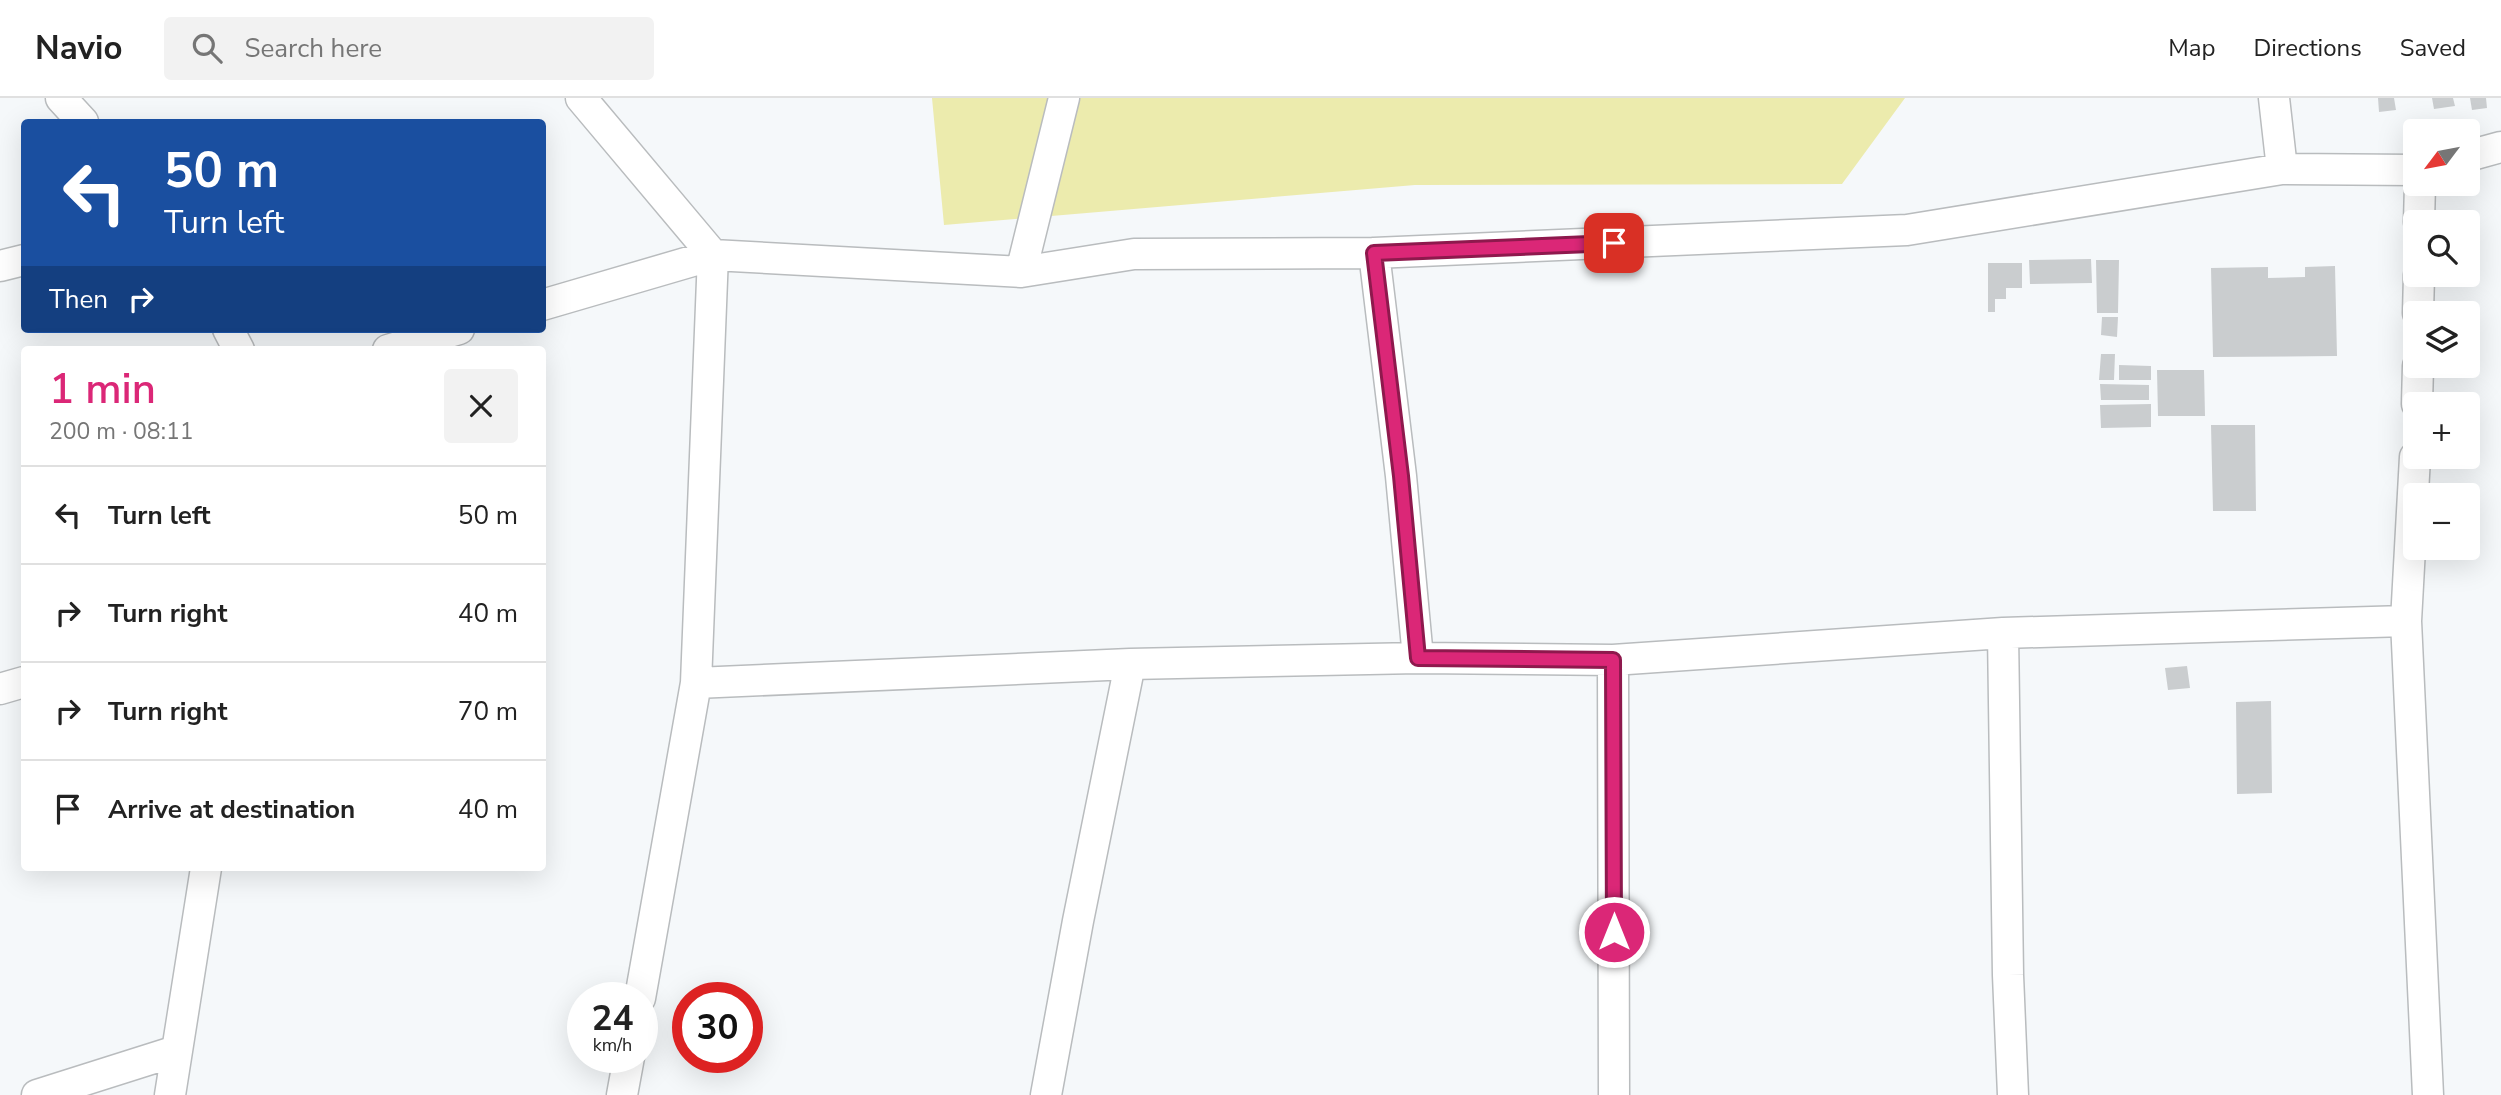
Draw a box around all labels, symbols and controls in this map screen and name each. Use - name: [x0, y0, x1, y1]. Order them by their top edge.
- search box: [164, 17, 654, 80]
- text: Navio: [35, 26, 122, 71]
- icon: search: [188, 29, 226, 67]
- text: Search here: [244, 31, 382, 66]
- text: Map: [2168, 32, 2215, 64]
- text: Directions: [2253, 32, 2362, 64]
- text: Saved: [2400, 32, 2466, 64]
- north arrow: [2403, 119, 2480, 196]
- map controls: [2403, 119, 2480, 560]
- text: 50 m: [164, 137, 279, 204]
- icon: left: [49, 147, 140, 238]
- text: Turn left: [164, 201, 284, 244]
- button: search: [2403, 210, 2480, 287]
- pin: [1584, 213, 1644, 273]
- icon: arrive: [1595, 224, 1633, 262]
- icon: right: [122, 280, 160, 318]
- text: Then: [49, 282, 108, 317]
- button: layers: [2403, 301, 2480, 378]
- text: 1 min: [49, 361, 156, 418]
- button: close: [444, 369, 518, 443]
- button: +: [2403, 392, 2480, 469]
- text: 200 m · 08:11: [49, 416, 194, 447]
- button: −: [2403, 483, 2480, 560]
- icon: left: [49, 496, 87, 534]
- text: Turn left: [108, 498, 211, 533]
- text: 50 m: [458, 498, 518, 533]
- icon: right: [49, 594, 87, 632]
- text: Turn right: [108, 596, 227, 631]
- text: 40 m: [458, 596, 518, 631]
- icon: right: [49, 692, 87, 730]
- text: Turn right: [108, 694, 227, 729]
- text: 70 m: [458, 694, 518, 729]
- icon: arrive: [49, 790, 87, 828]
- text: Arrive at destination: [108, 792, 355, 827]
- text: 40 m: [458, 792, 518, 827]
- position arrow: [1577, 895, 1651, 969]
- speed limit sign: 30: [672, 982, 763, 1073]
- text: 24: [591, 995, 634, 1042]
- text: km/h: [593, 1033, 632, 1057]

